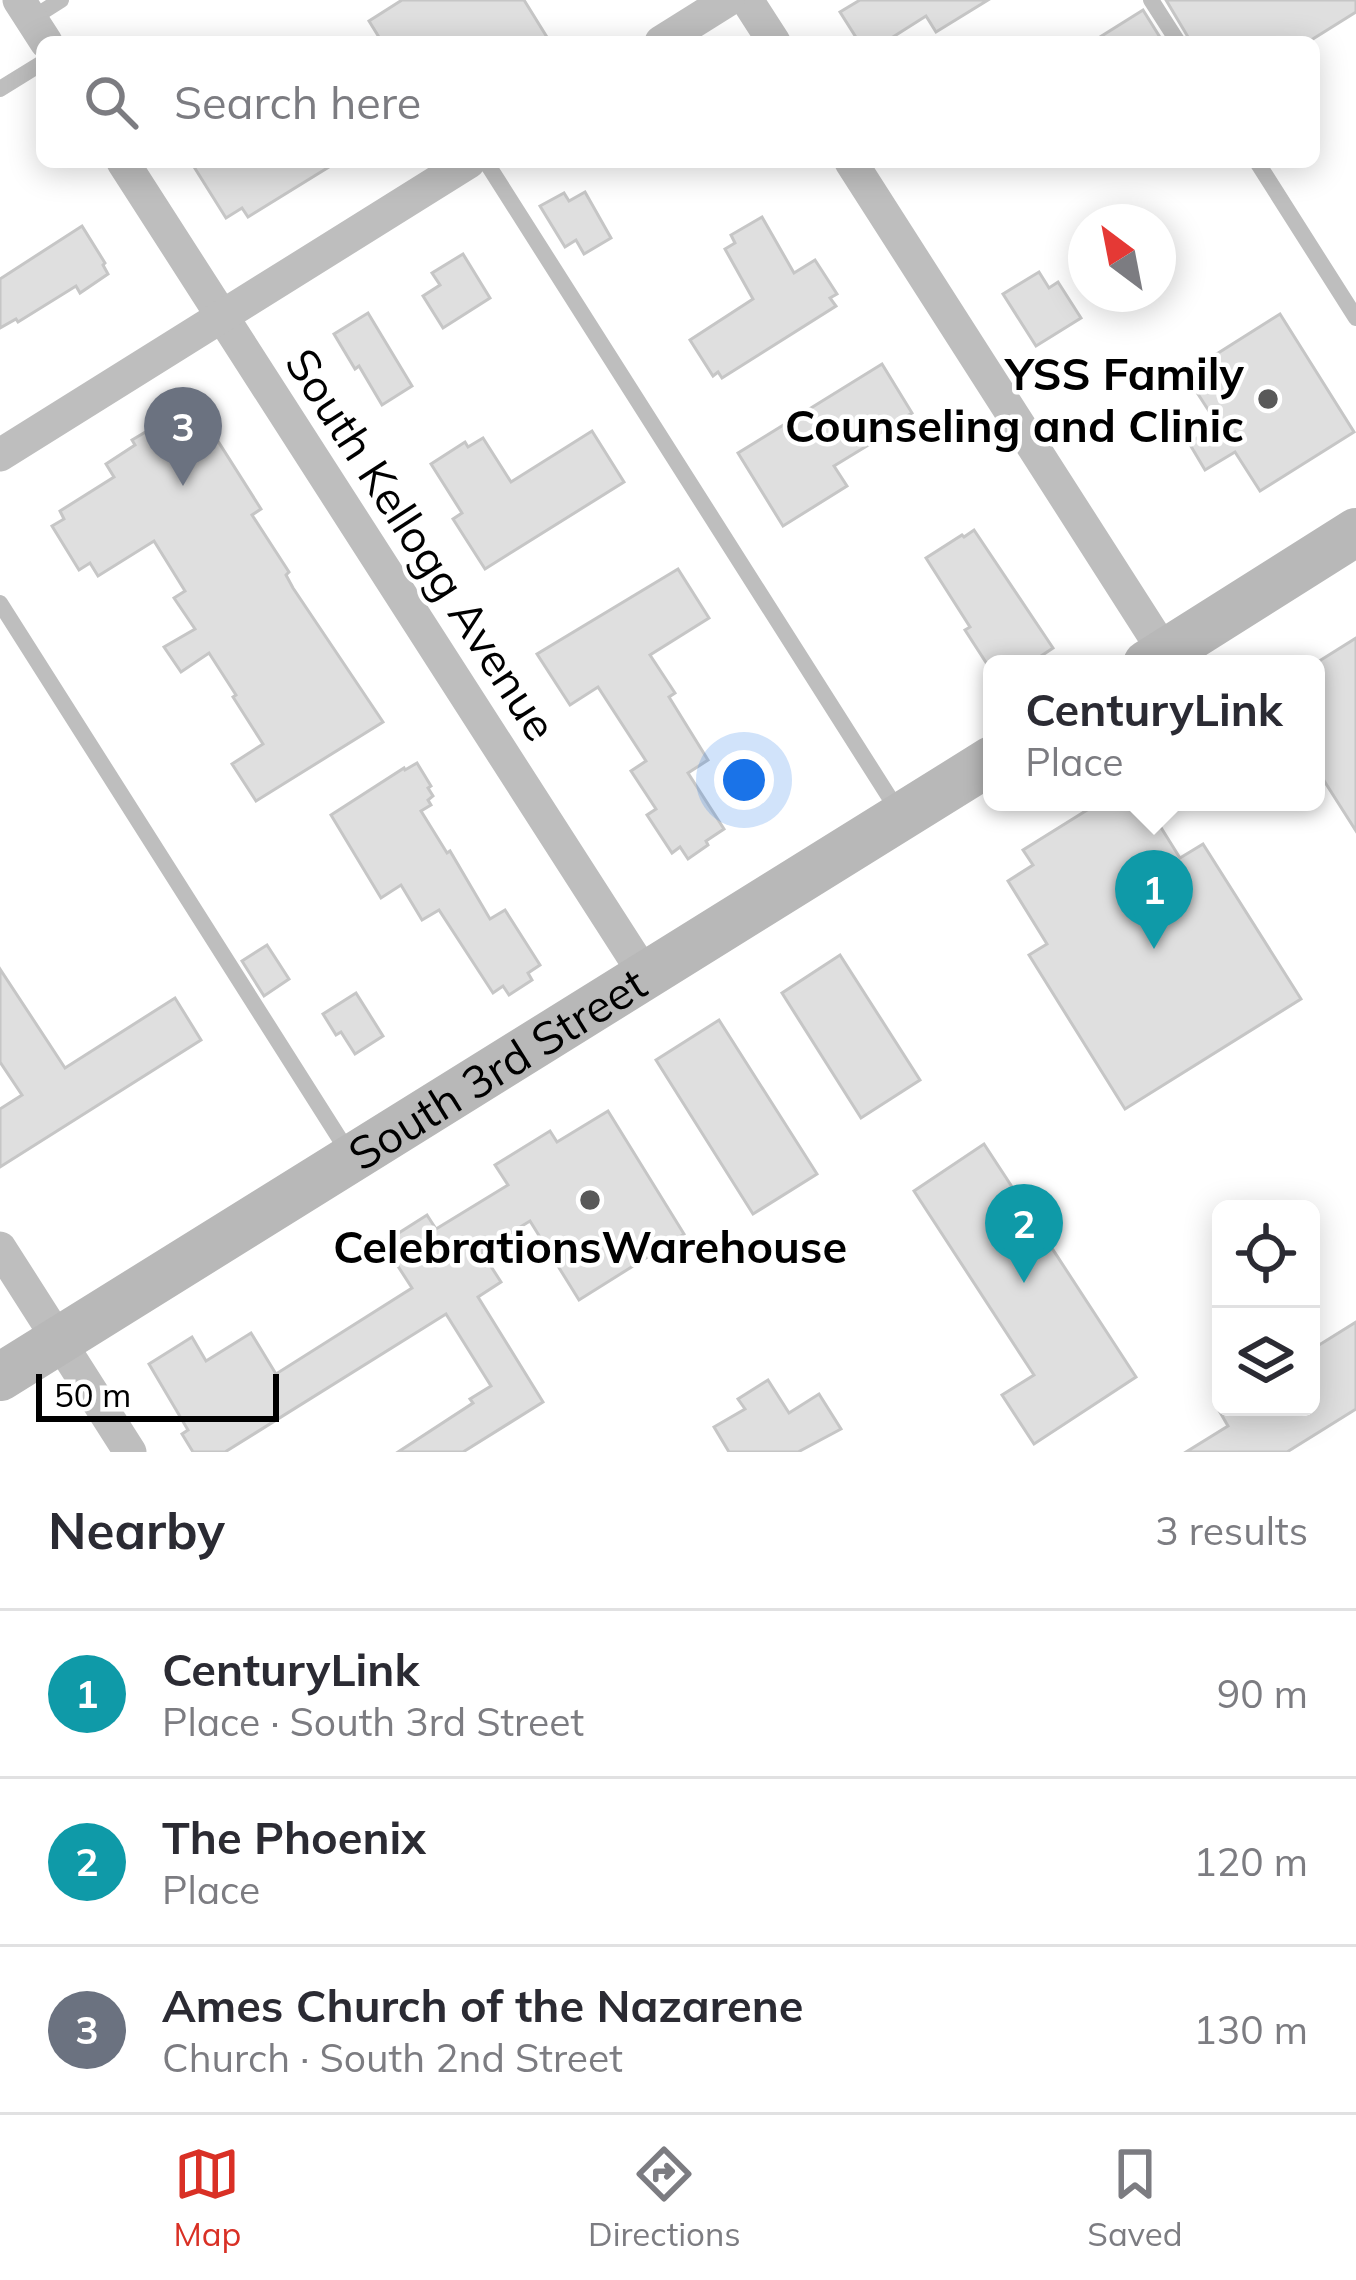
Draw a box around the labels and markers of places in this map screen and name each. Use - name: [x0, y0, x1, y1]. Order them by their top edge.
- place label: YSS Family Counseling and Clinic: [785, 345, 1245, 453]
- marker: YSS Family Counseling and Clinic: [1255, 386, 1281, 412]
- pin: 3: [144, 387, 222, 486]
- pin: 1: [1115, 850, 1193, 949]
- pin: 2: [985, 1184, 1063, 1283]
- marker: CelebrationsWarehouse: [577, 1187, 603, 1213]
- place label: CelebrationsWarehouse: [333, 1218, 847, 1274]

